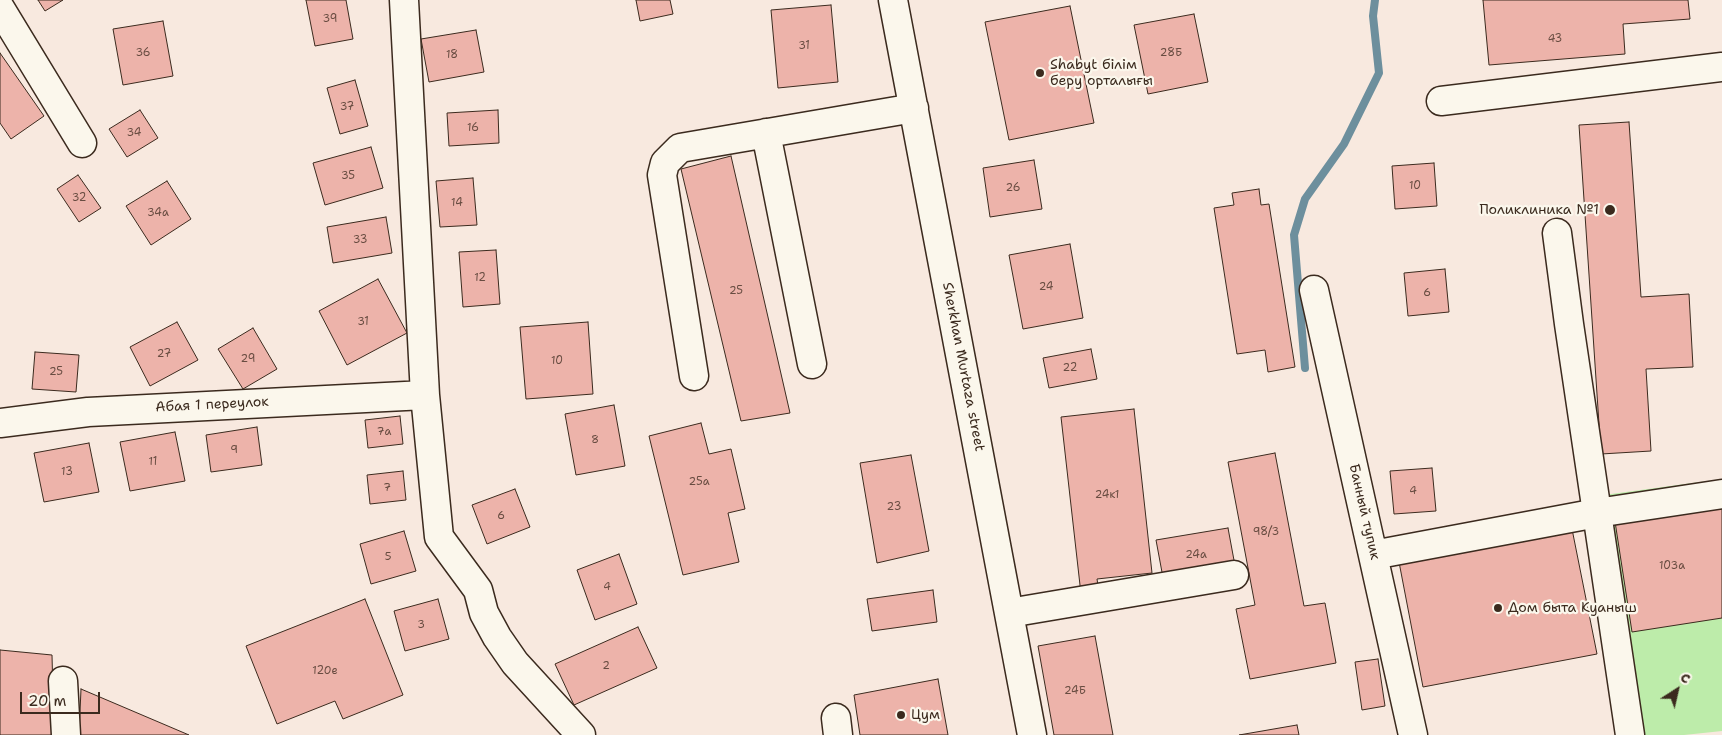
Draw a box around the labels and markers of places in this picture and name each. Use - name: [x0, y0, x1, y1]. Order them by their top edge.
- place label: Shabyt білім беру орталығы: [1050, 57, 1153, 90]
- marker: Shabyt білім беру орталығы: [1034, 67, 1046, 79]
- place label: Поликлиника №1: [1479, 202, 1599, 218]
- marker: Поликлиника №1: [1603, 203, 1617, 217]
- place label: Дом быта Куаныш: [1508, 600, 1637, 616]
- marker: Дом быта Куаныш: [1492, 602, 1504, 614]
- place label: Цум: [911, 707, 940, 723]
- marker: Цум: [895, 709, 907, 721]

